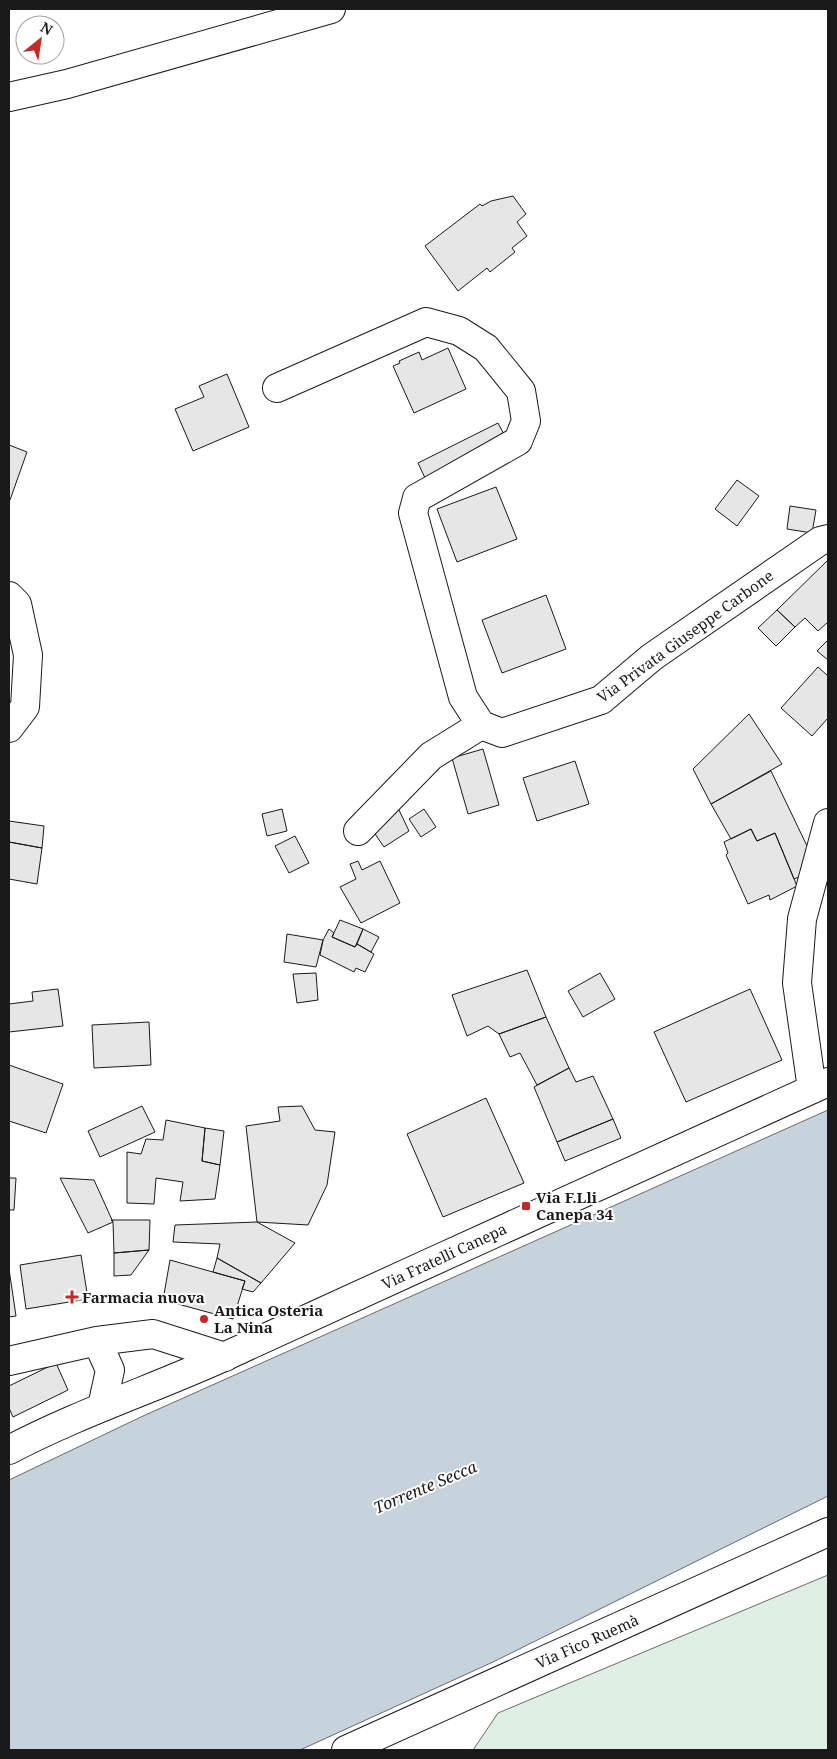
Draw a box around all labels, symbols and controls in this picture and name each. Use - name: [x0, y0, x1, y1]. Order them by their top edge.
- north arrow: [15, 15, 65, 65]
- text: N: [37, 17, 56, 39]
- street label: Via Privata Giuseppe Carbone: [593, 565, 777, 707]
- place label: Via F.Lli Canepa 34: [536, 1187, 614, 1224]
- marker: Via F.Lli Canepa 34: [520, 1200, 532, 1212]
- street label: Via Fratelli Canepa: [378, 1218, 510, 1294]
- place label: Farmacia nuova: [82, 1287, 205, 1307]
- marker: Farmacia nuova: [66, 1291, 78, 1303]
- place label: Antica Osteria La Nina: [214, 1300, 323, 1337]
- marker: Antica Osteria La Nina: [198, 1313, 210, 1325]
- water label: Torrente Secca: [370, 1455, 481, 1519]
- street label: Via Fico Ruemà: [532, 1609, 642, 1673]

